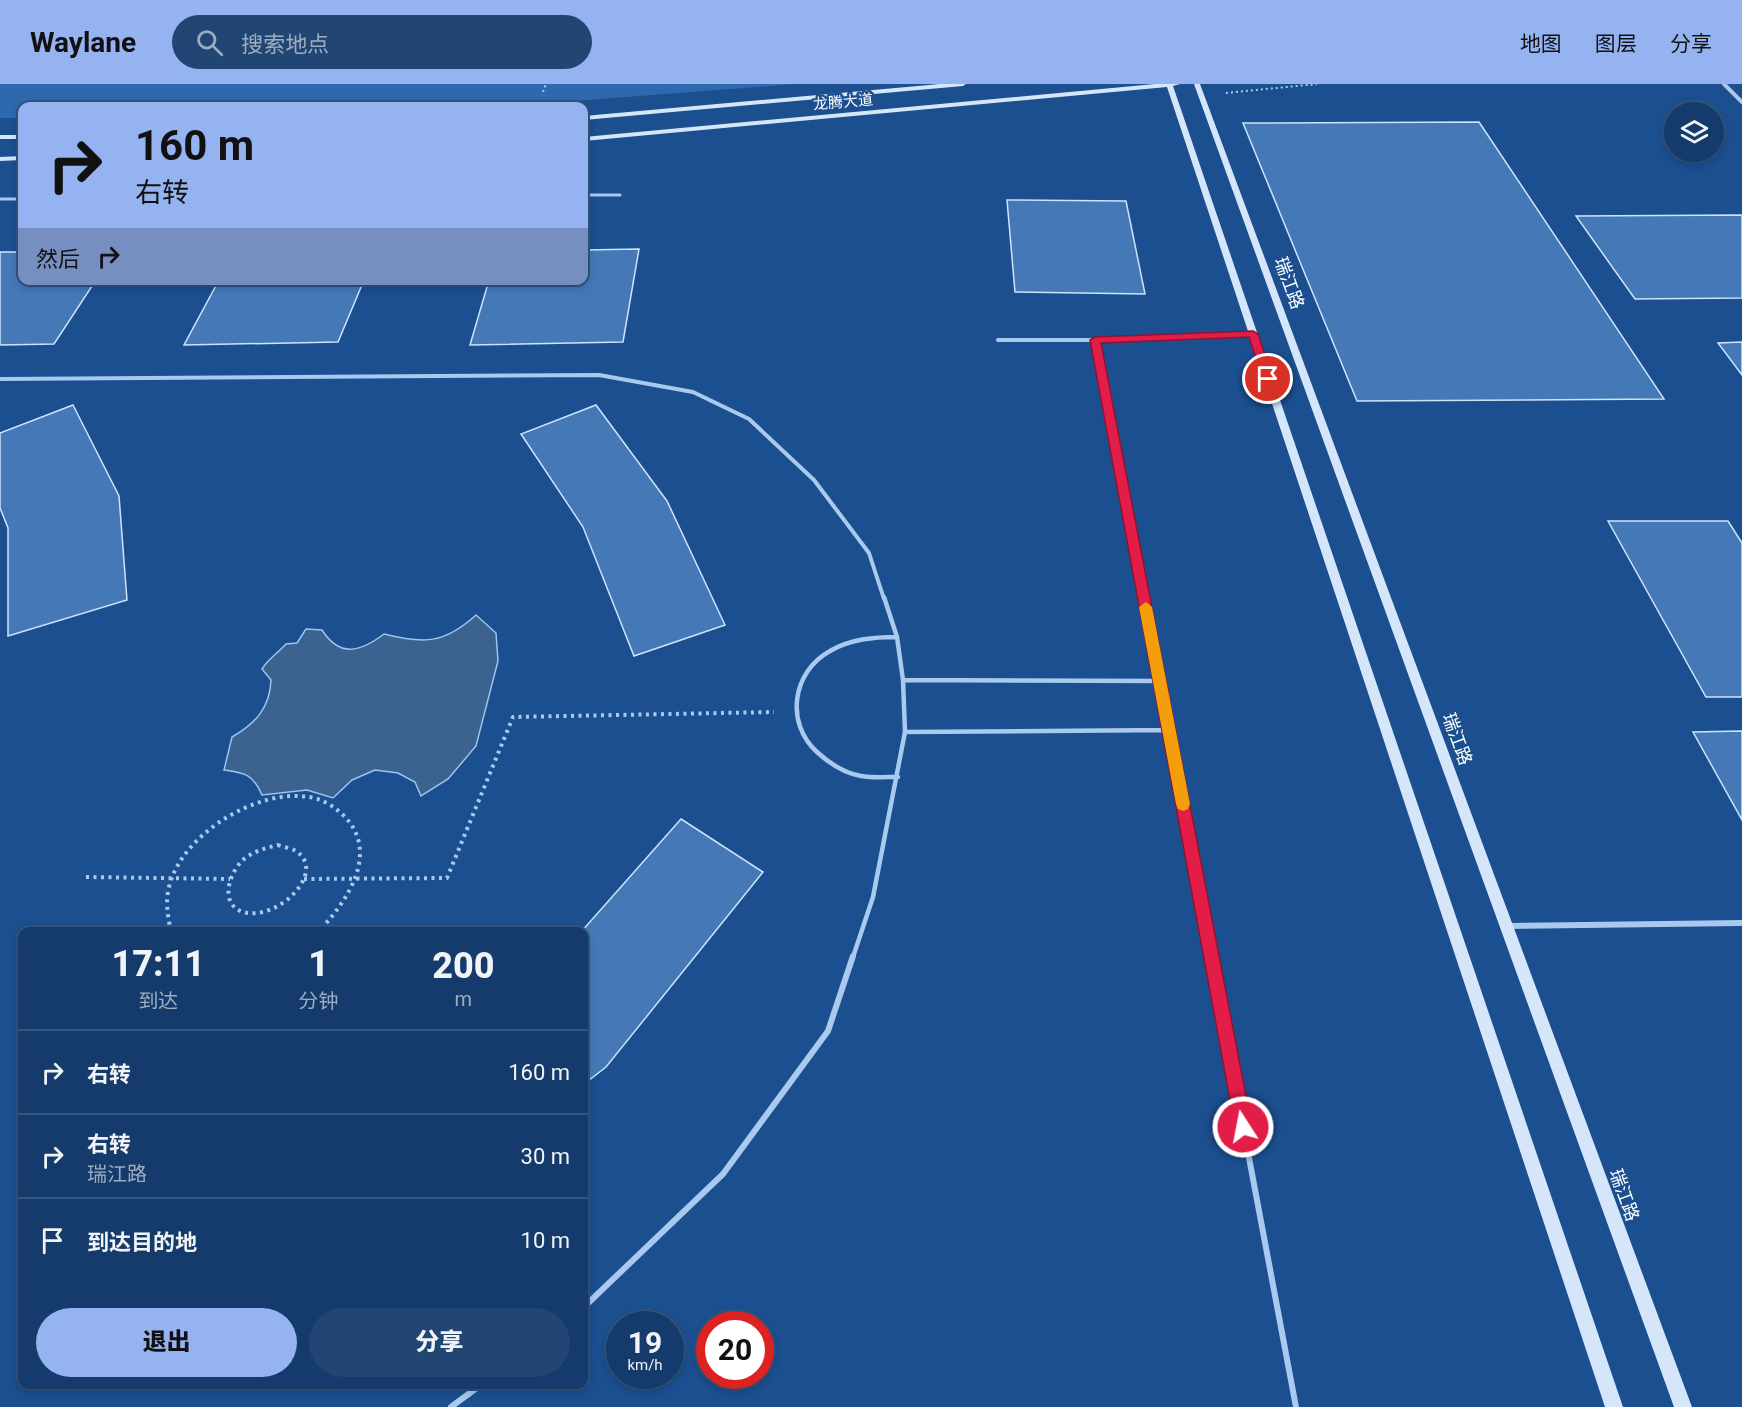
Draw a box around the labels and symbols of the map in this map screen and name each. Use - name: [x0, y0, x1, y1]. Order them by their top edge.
- street label: 龙腾大道: [812, 90, 874, 114]
- street label: 瑞江路: [1270, 254, 1309, 312]
- pin: [1242, 353, 1293, 404]
- street label: 瑞江路: [1438, 710, 1477, 768]
- position arrow: [1211, 1095, 1275, 1159]
- street label: 瑞江路: [1605, 1166, 1644, 1224]
- speed limit sign: 20: [696, 1311, 774, 1389]

